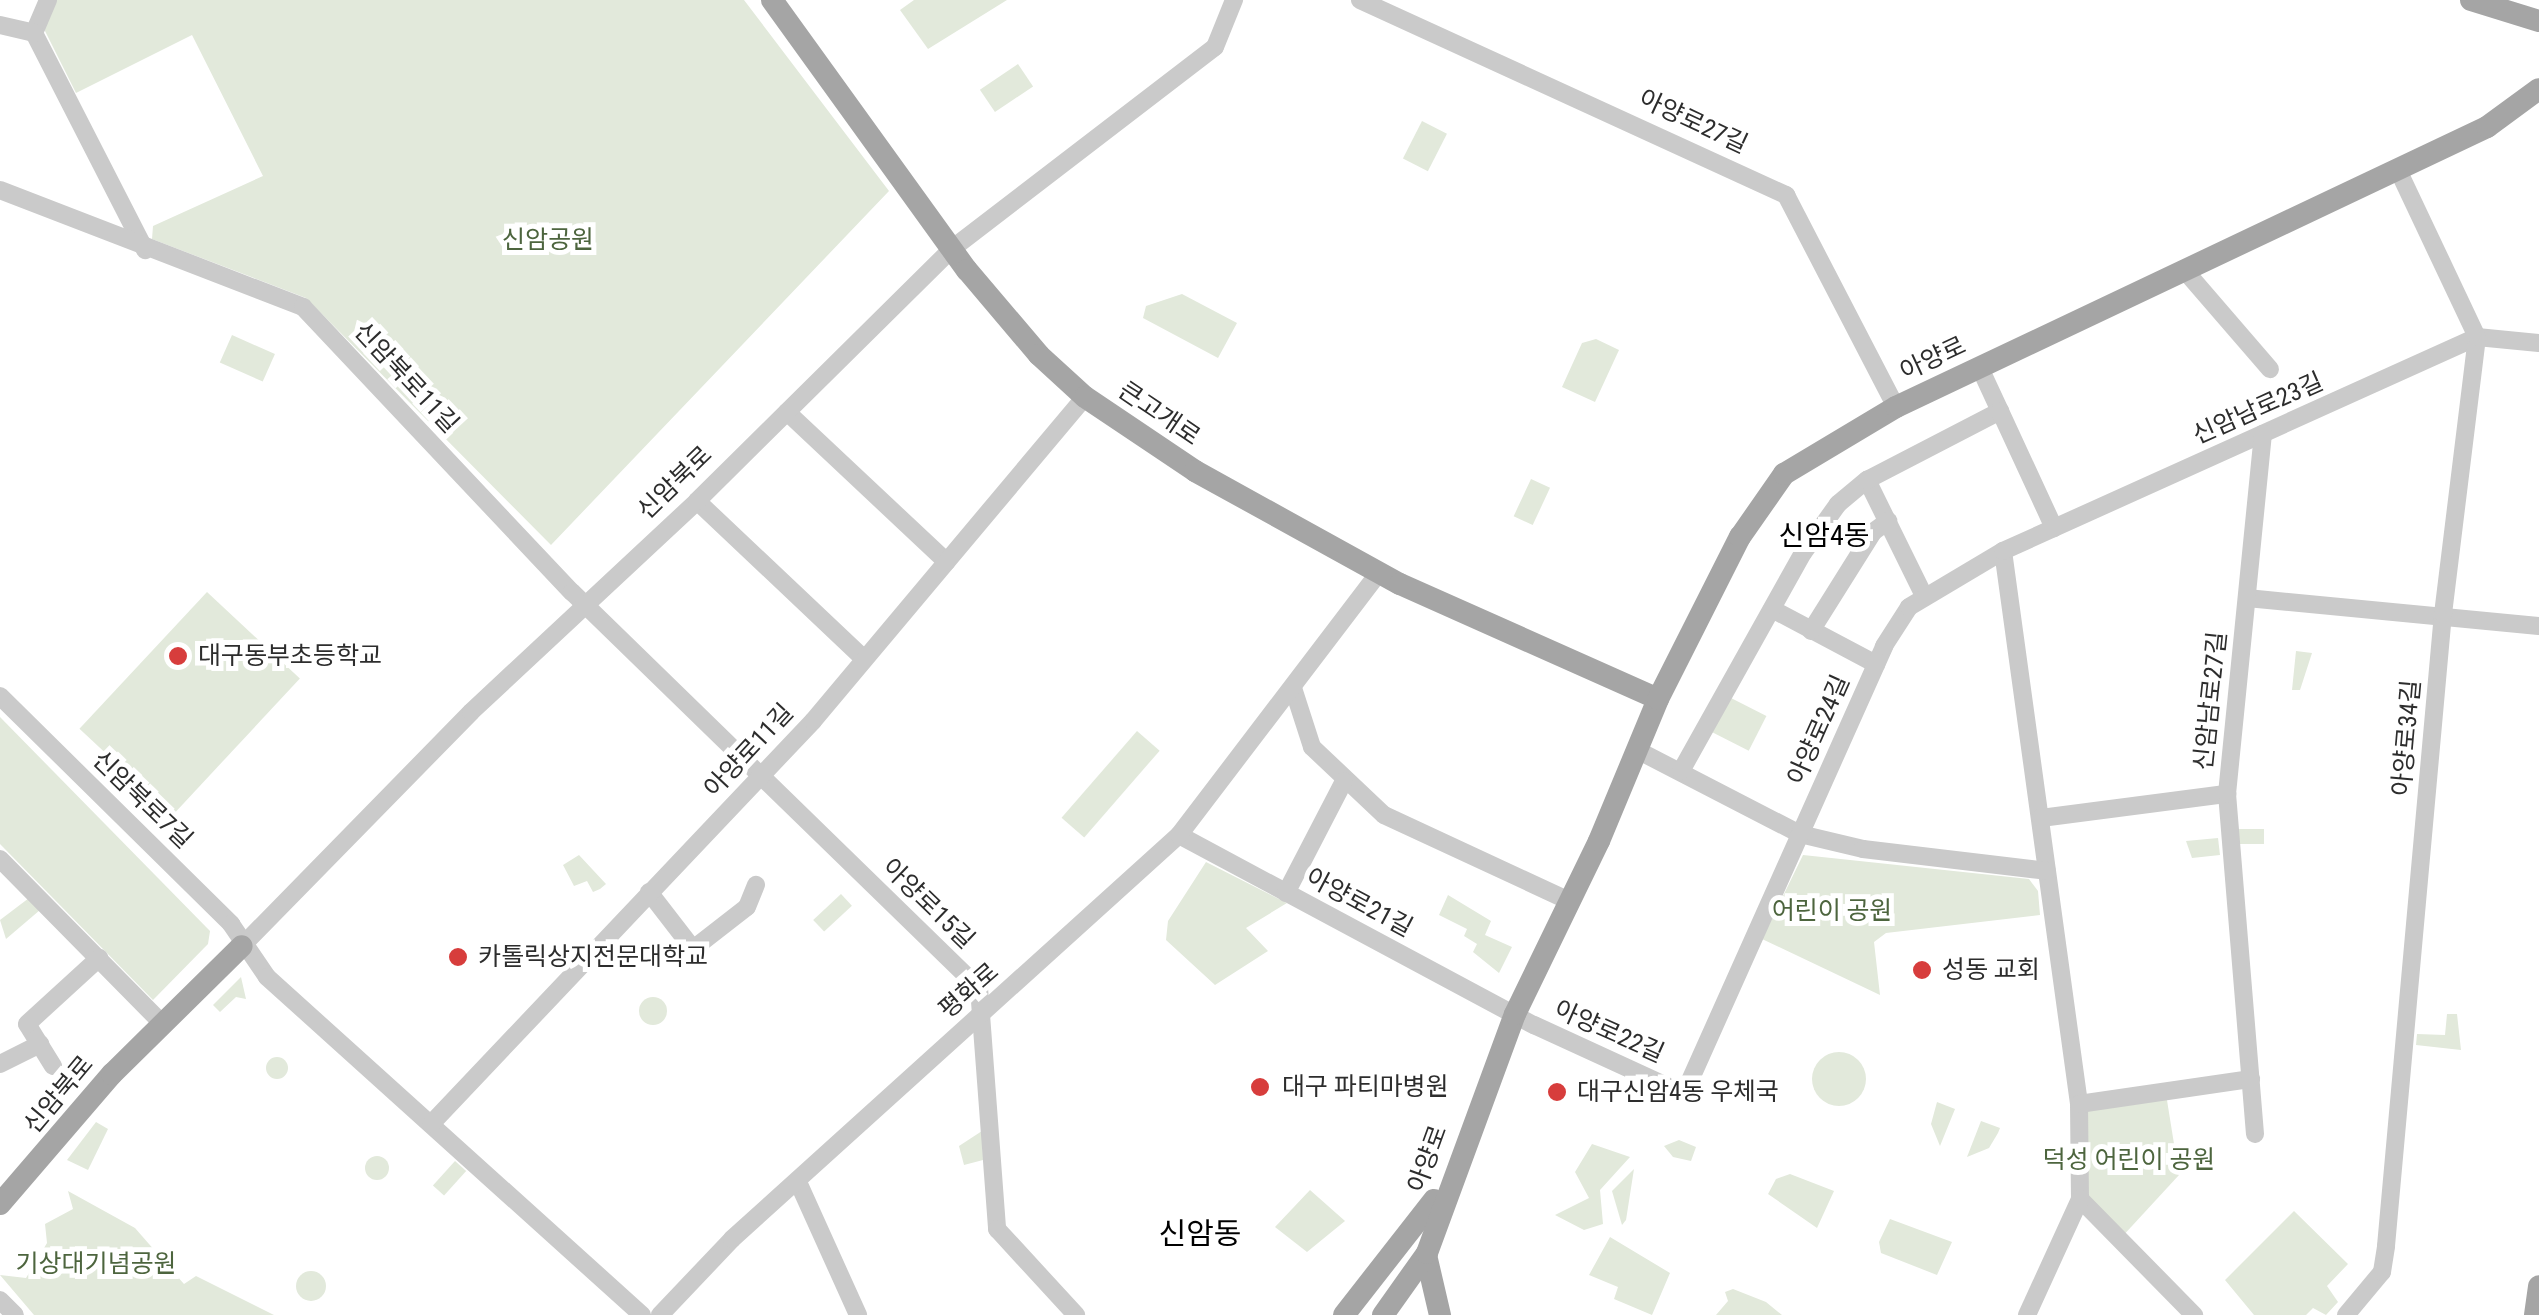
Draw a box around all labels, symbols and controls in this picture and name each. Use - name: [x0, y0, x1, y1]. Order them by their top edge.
- street label: 아양로27길: [1634, 84, 1752, 160]
- park label: 신암공원: [502, 225, 594, 255]
- street label: 신암북로11길: [347, 317, 465, 439]
- street label: 아양로: [1895, 331, 1971, 387]
- street label: 신암남로23길: [2188, 367, 2328, 451]
- street label: 큰고개로: [1112, 376, 1206, 452]
- street label: 신암북로: [631, 440, 719, 526]
- district label: 신암4동: [1778, 519, 1870, 553]
- street label: 신암남로27길: [2189, 630, 2233, 772]
- place label: 대구동부초등학교: [198, 641, 382, 671]
- marker: 대구동부초등학교: [167, 645, 189, 667]
- street label: 아양로24길: [1782, 671, 1856, 789]
- street label: 아양로34길: [2387, 679, 2427, 797]
- street label: 아양로11길: [698, 698, 800, 804]
- street label: 신암북로7길: [86, 745, 198, 855]
- street label: 아양로15길: [876, 853, 980, 955]
- street label: 아양로21길: [1300, 862, 1418, 944]
- park label: 어린이 공원: [1772, 896, 1892, 926]
- place label: 카톨릭상지전문대학교: [478, 942, 708, 972]
- marker: 카톨릭상지전문대학교: [447, 946, 469, 968]
- place label: 성동 교회: [1942, 955, 2040, 985]
- street label: 평화로: [933, 957, 1005, 1025]
- marker: 성동 교회: [1911, 959, 1933, 981]
- street label: 아양로22길: [1550, 995, 1668, 1069]
- street label: 신암북로: [18, 1050, 100, 1140]
- place label: 대구 파티마병원: [1282, 1072, 1449, 1102]
- marker: 대구 파티마병원: [1247, 1074, 1273, 1100]
- place label: 대구신암4동 우체국: [1577, 1077, 1779, 1107]
- marker: 대구신암4동 우체국: [1546, 1081, 1568, 1103]
- street label: 아양로: [1402, 1121, 1454, 1197]
- park label: 덕성 어린이 공원: [2043, 1145, 2215, 1175]
- district label: 신암동: [1159, 1216, 1241, 1252]
- park label: 기상대기념공원: [16, 1249, 176, 1279]

